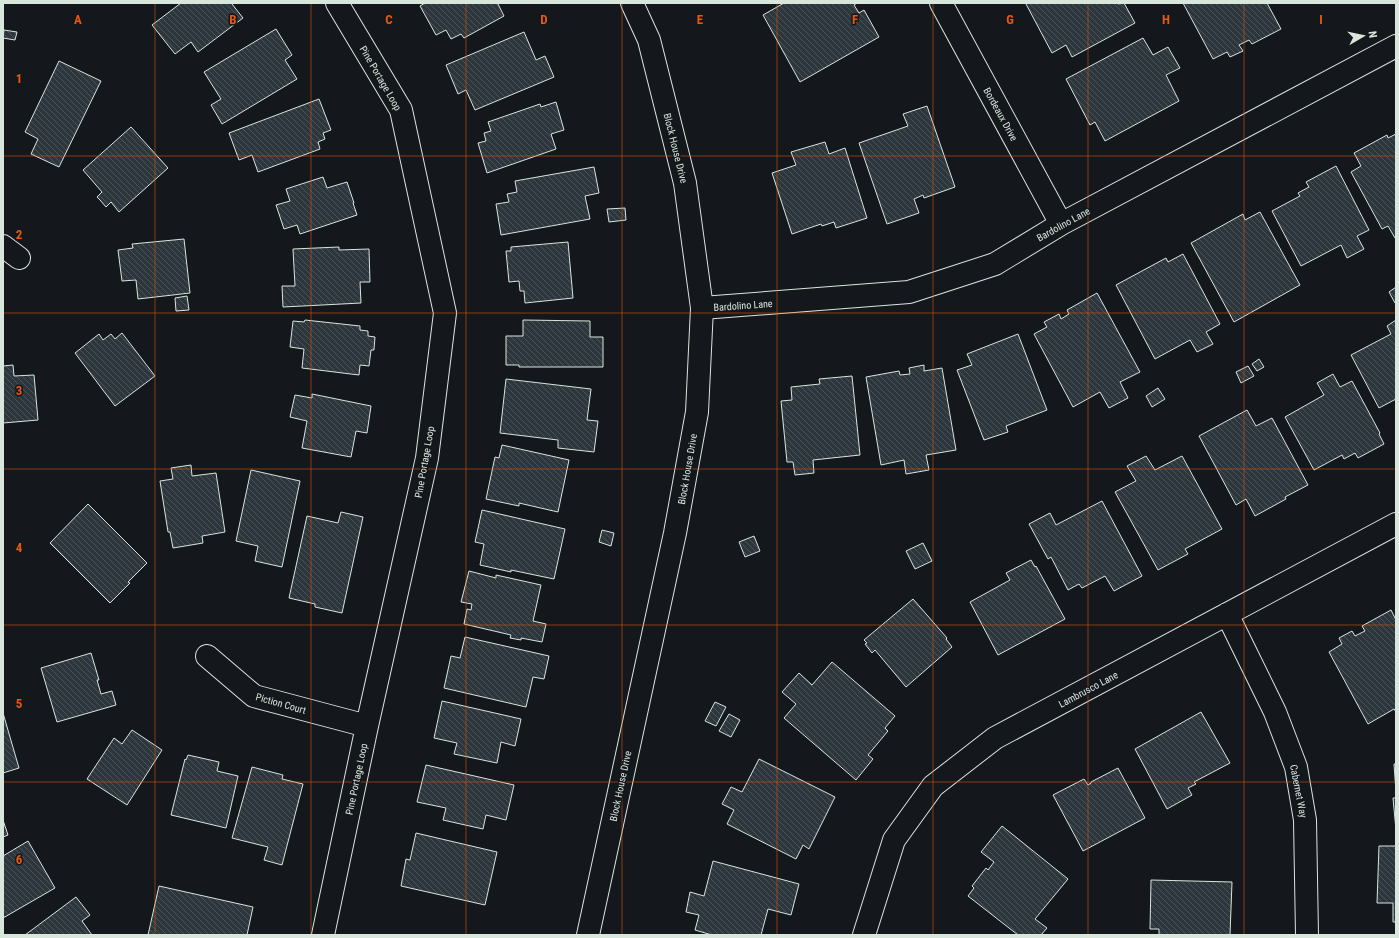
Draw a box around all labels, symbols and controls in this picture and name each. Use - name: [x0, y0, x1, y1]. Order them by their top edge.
- text: A: [74, 12, 82, 27]
- text: B: [229, 12, 237, 27]
- text: C: [385, 12, 393, 27]
- text: D: [540, 12, 548, 27]
- text: E: [697, 12, 704, 27]
- text: F: [852, 12, 858, 27]
- text: G: [1006, 12, 1014, 27]
- text: H: [1162, 12, 1170, 27]
- text: I: [1319, 12, 1323, 27]
- north arrow: [1343, 16, 1383, 56]
- text: N: [1365, 30, 1379, 39]
- street label: Pine Portage Loop: [358, 44, 404, 113]
- text: 1: [16, 71, 22, 86]
- street label: Bordeaux Drive: [981, 86, 1020, 143]
- street label: Block House Drive: [661, 112, 690, 185]
- street label: Bardolino Lane: [1035, 205, 1092, 244]
- text: 2: [16, 227, 23, 242]
- street label: Bardolino Lane: [713, 298, 773, 313]
- text: 3: [16, 383, 22, 398]
- street label: Pine Portage Loop: [413, 425, 436, 499]
- street label: Block House Drive: [676, 433, 699, 505]
- text: 4: [16, 540, 23, 555]
- street label: Lambrusco Lane: [1057, 669, 1120, 710]
- street label: Piction Court: [255, 691, 307, 716]
- text: 5: [16, 696, 23, 711]
- street label: Pine Portage Loop: [344, 742, 369, 816]
- street label: Block House Drive: [608, 750, 633, 822]
- street label: Cabernet Way: [1288, 763, 1309, 819]
- text: 6: [16, 852, 23, 867]

